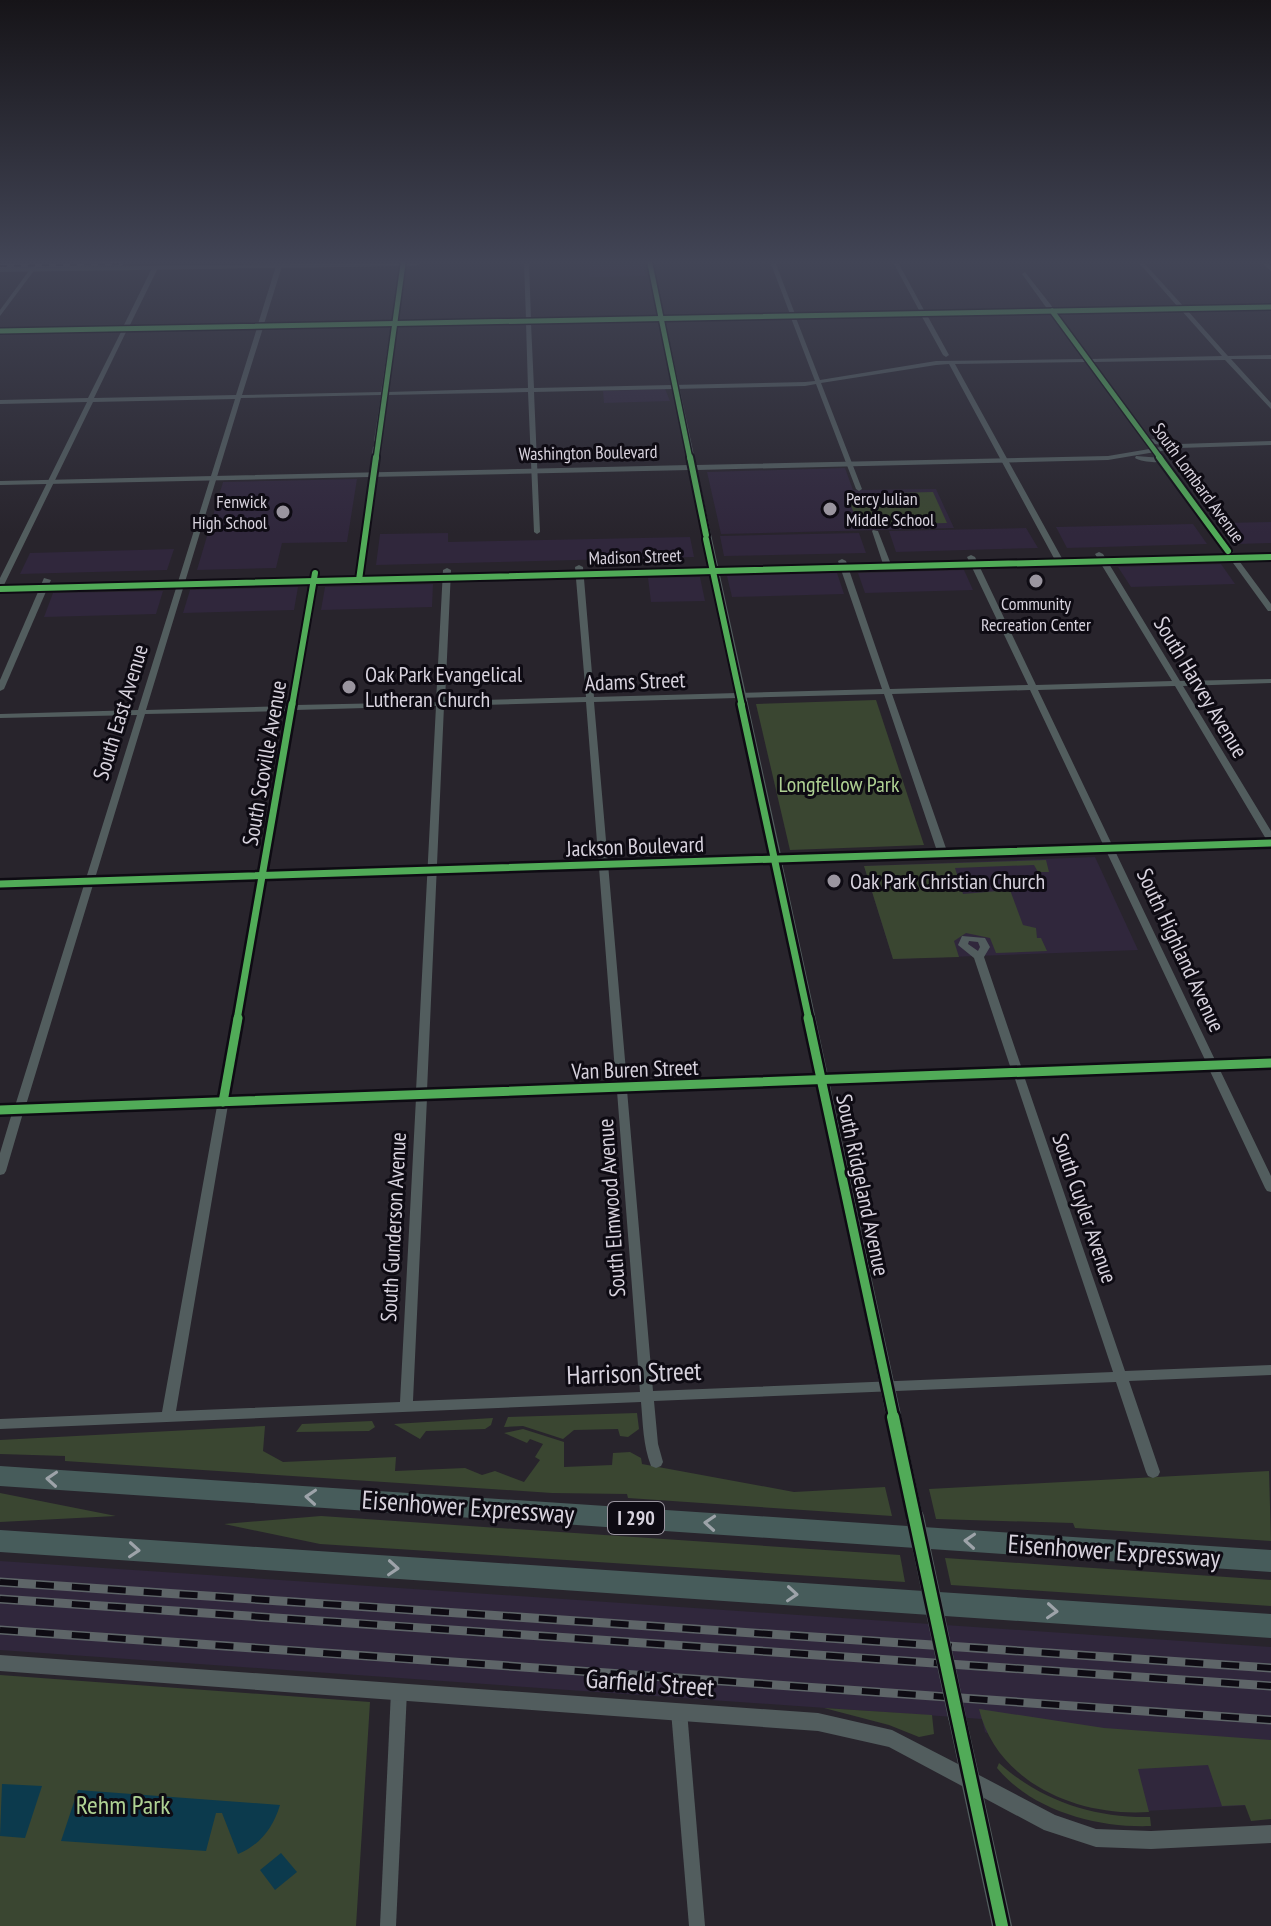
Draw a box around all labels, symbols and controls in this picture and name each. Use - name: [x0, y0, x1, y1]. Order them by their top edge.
- street label: South Lombard Avenue: [1147, 418, 1250, 547]
- street label: Washington Boulevard: [518, 440, 658, 465]
- place label: Percy Julian Middle School: [846, 487, 935, 531]
- place label: Fenwick High School: [192, 490, 268, 534]
- marker: Percy Julian Middle School: [821, 500, 839, 518]
- marker: Fenwick High School: [274, 503, 292, 521]
- street label: Madison Street: [588, 543, 682, 570]
- marker: Community Recreation Center: [1027, 572, 1045, 590]
- place label: Community Recreation Center: [981, 592, 1091, 636]
- street label: South Harvey Avenue: [1148, 611, 1254, 763]
- street label: South East Avenue: [86, 641, 154, 783]
- place label: Oak Park Evangelical Lutheran Church: [365, 660, 523, 713]
- street label: Adams Street: [584, 665, 686, 697]
- street label: South Scoville Avenue: [236, 678, 292, 848]
- marker: Oak Park Evangelical Lutheran Church: [340, 678, 358, 696]
- park label: Longfellow Park: [779, 770, 900, 798]
- street label: Jackson Boulevard: [565, 830, 704, 862]
- street label: South Highland Avenue: [1131, 864, 1231, 1036]
- place label: Oak Park Christian Church: [850, 867, 1045, 895]
- marker: Oak Park Christian Church: [825, 872, 843, 890]
- street label: Van Buren Street: [570, 1053, 699, 1085]
- street label: South Ridgeland Avenue: [830, 1092, 896, 1278]
- street label: South Elmwood Avenue: [591, 1118, 631, 1298]
- street label: South Cuyler Avenue: [1046, 1129, 1124, 1287]
- street label: South Gunderson Avenue: [374, 1131, 412, 1323]
- street label: Harrison Street: [566, 1354, 702, 1391]
- one-way arrow: [45, 1471, 58, 1488]
- street label: Eisenhower Expressway: [361, 1483, 576, 1530]
- one-way arrow: [304, 1489, 317, 1506]
- road number: I 290: [608, 1502, 664, 1534]
- one-way arrow: [703, 1515, 716, 1532]
- street label: Eisenhower Expressway: [1007, 1527, 1222, 1574]
- one-way arrow: [963, 1533, 976, 1550]
- one-way arrow: [128, 1541, 141, 1558]
- one-way arrow: [387, 1559, 400, 1576]
- one-way arrow: [786, 1585, 799, 1602]
- one-way arrow: [1046, 1602, 1059, 1619]
- street label: Garfield Street: [585, 1662, 716, 1703]
- park label: Rehm Park: [76, 1788, 170, 1821]

